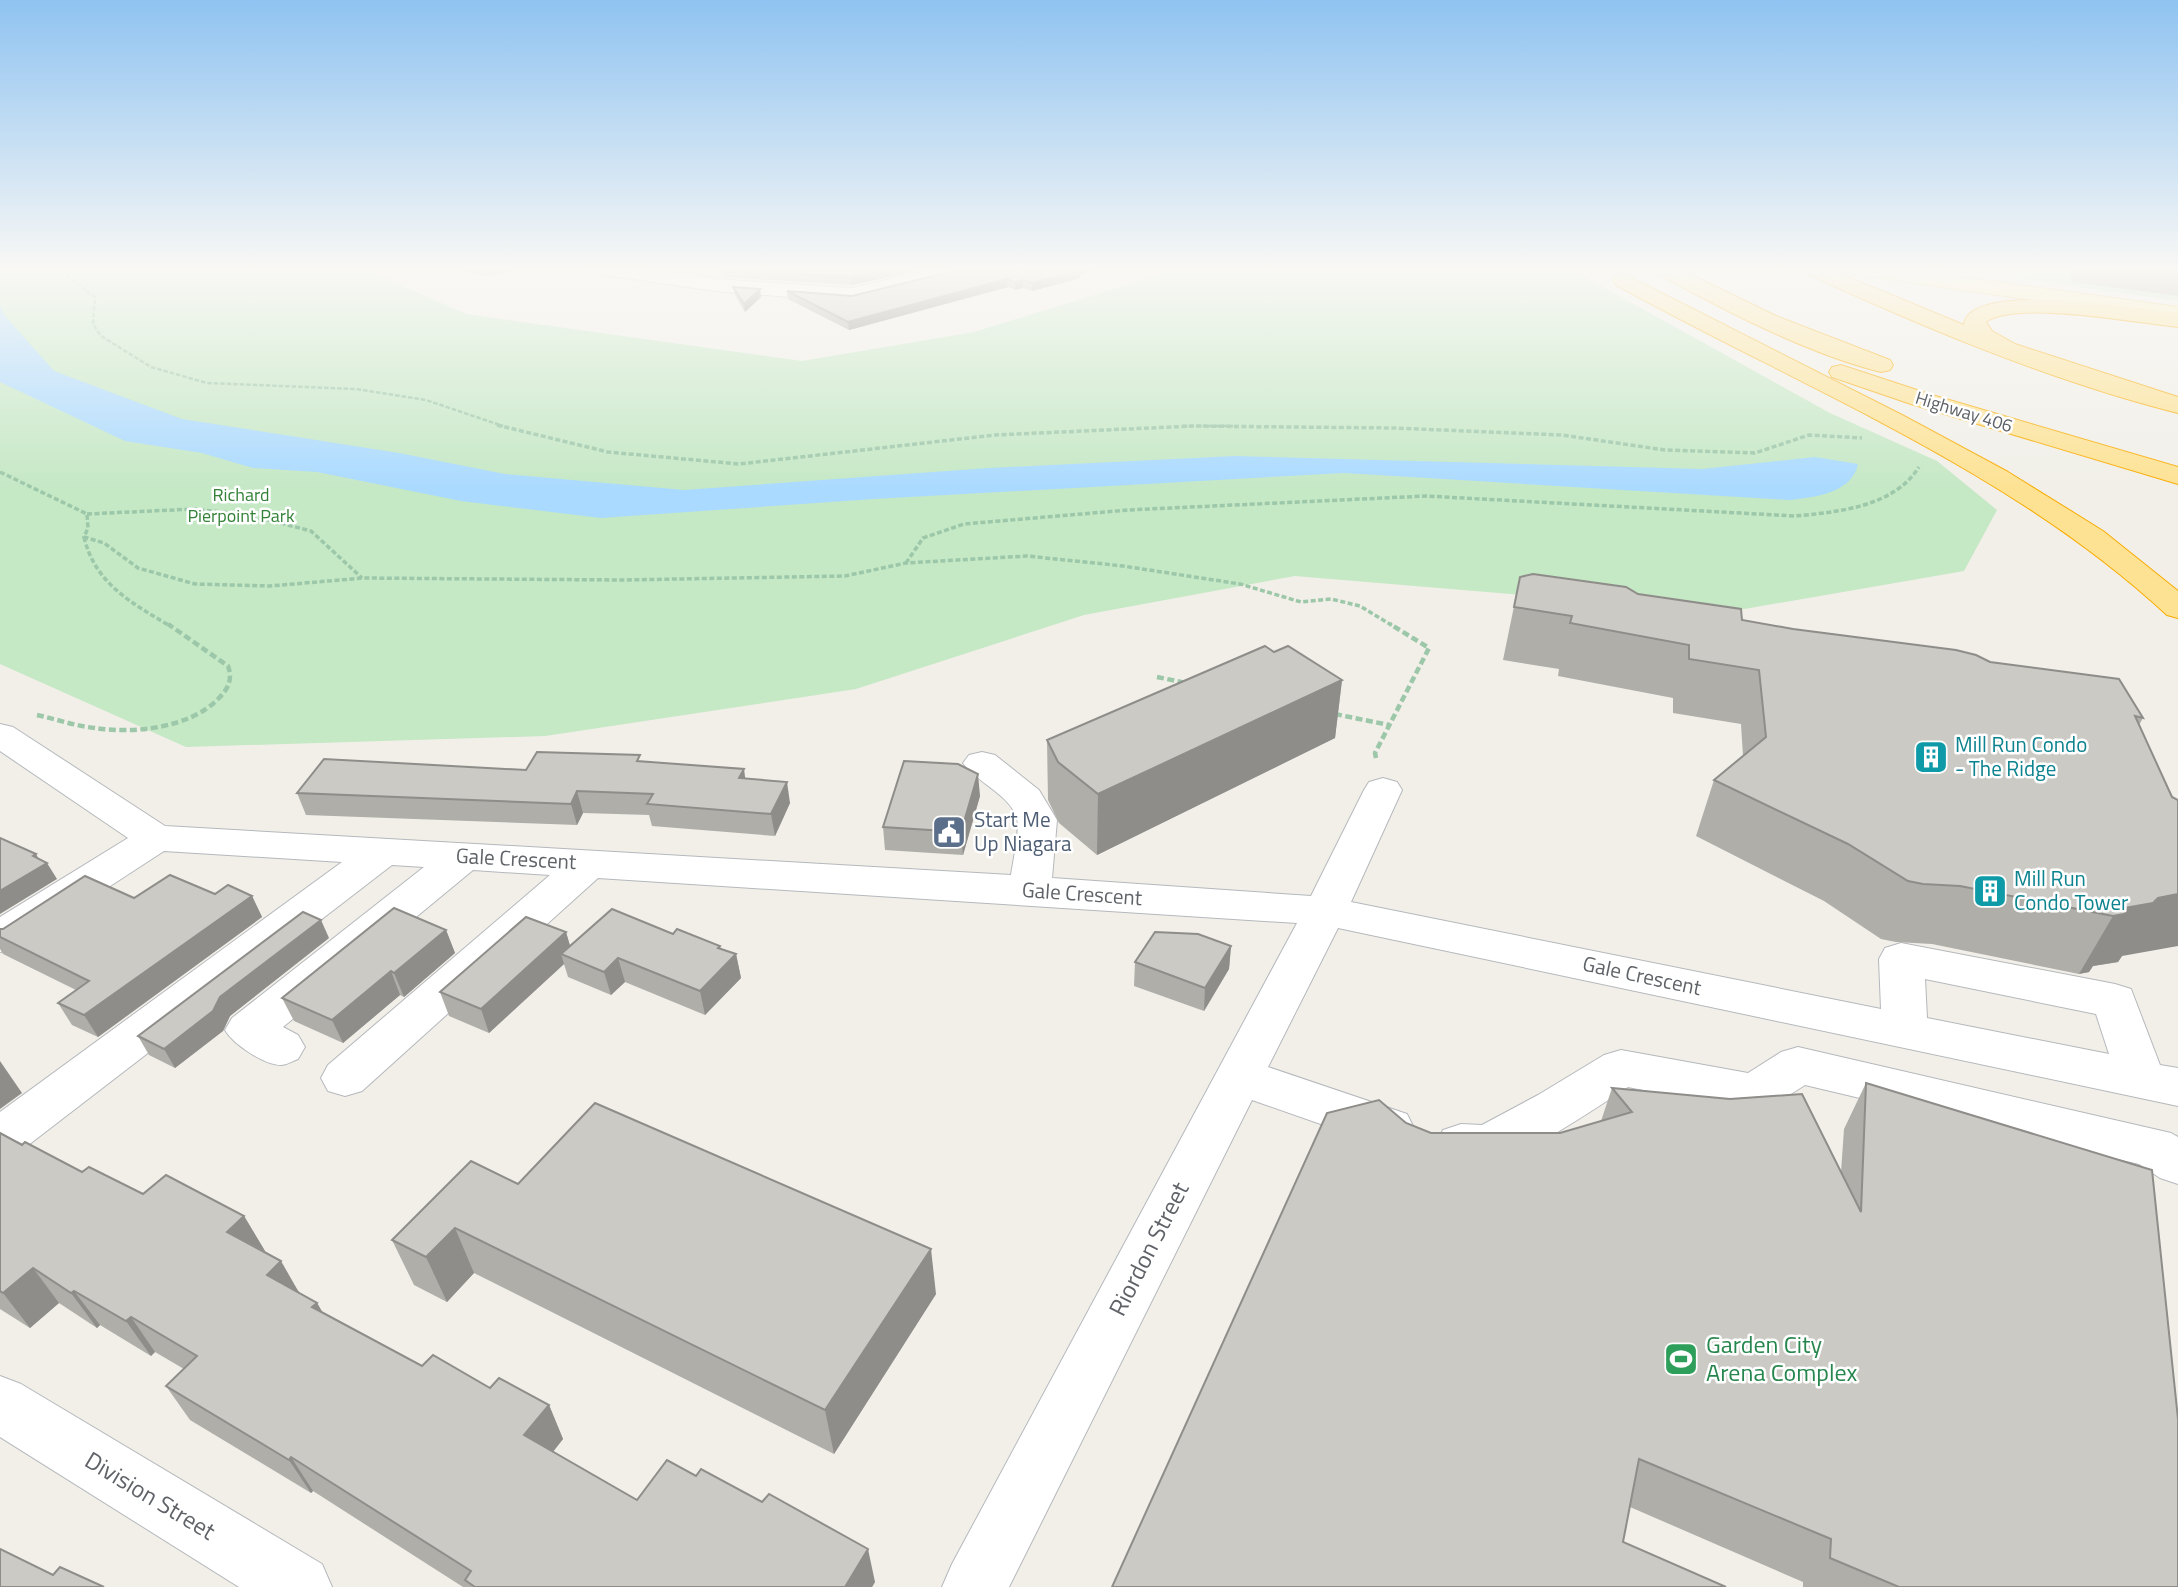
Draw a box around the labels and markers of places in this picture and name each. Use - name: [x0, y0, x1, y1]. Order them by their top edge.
- place label: Mill Run Condo - The Ridge: [1955, 728, 2087, 784]
- building icon: Mill Run Condo - The Ridge: [1912, 738, 1950, 776]
- place label: Start Me Up Niagara: [974, 803, 1072, 859]
- public building icon: Start Me Up Niagara: [930, 813, 968, 851]
- place label: Mill Run Condo Tower: [2014, 862, 2128, 918]
- building icon: Mill Run Condo Tower: [1971, 872, 2009, 910]
- place label: Garden City Arena Complex: [1706, 1326, 1857, 1390]
- sports icon: Garden City Arena Complex: [1662, 1340, 1700, 1378]

